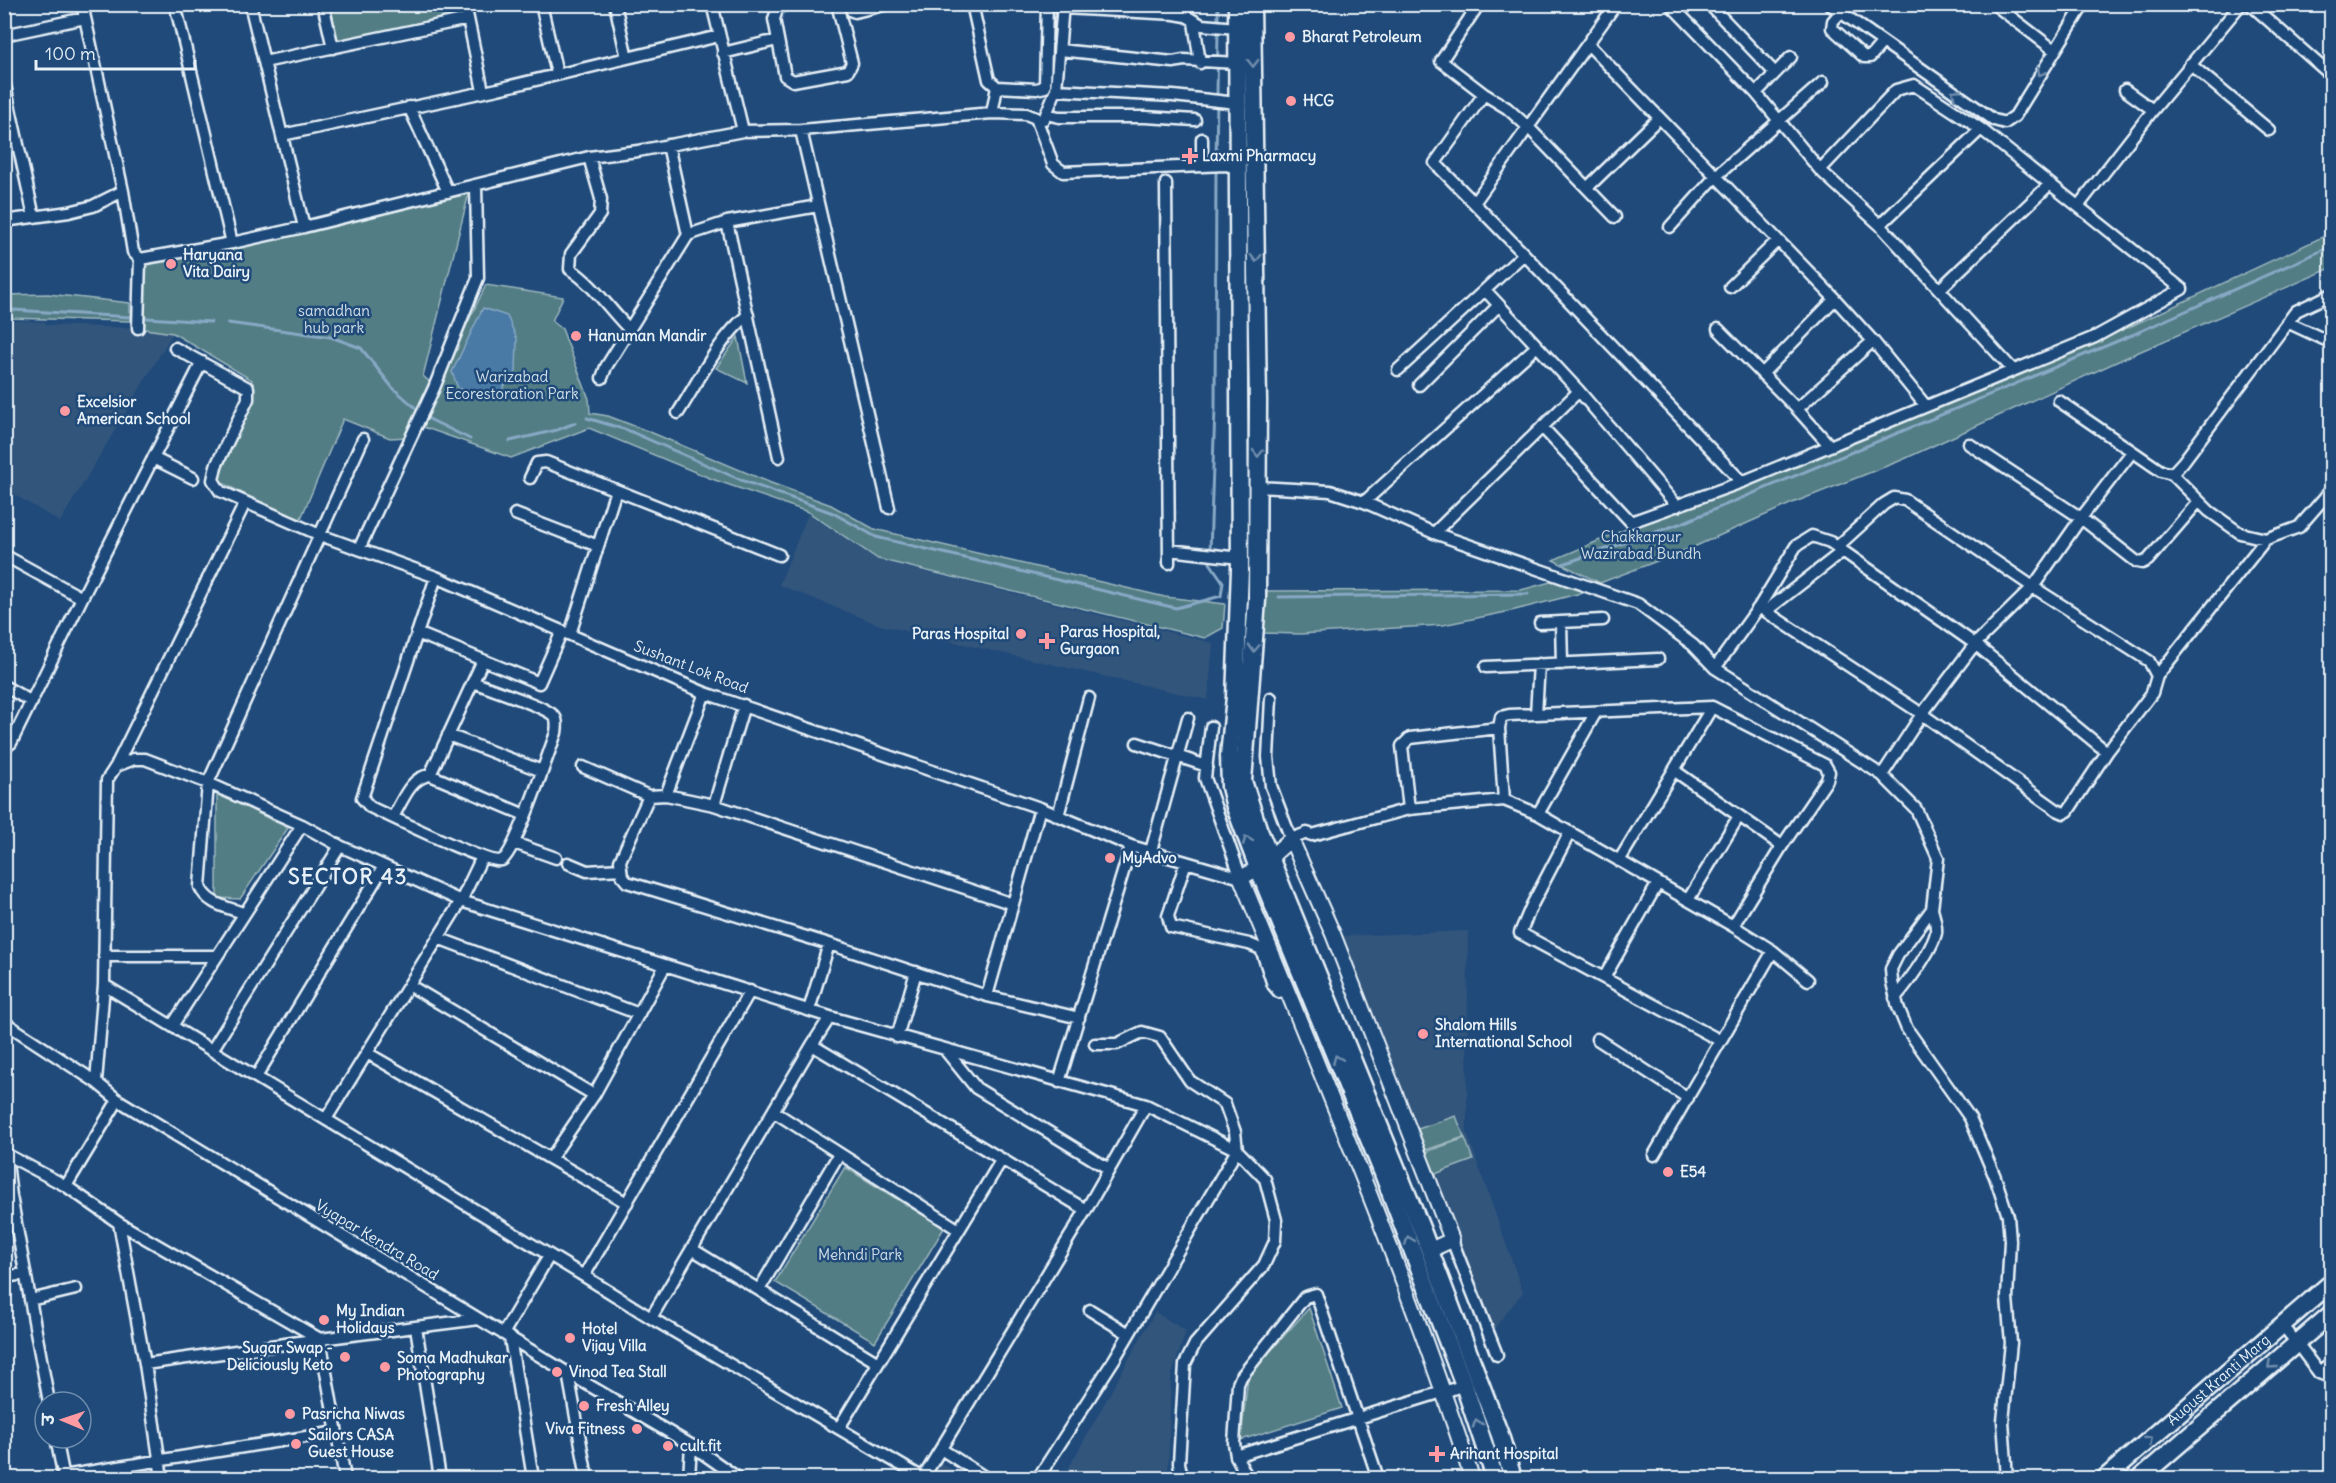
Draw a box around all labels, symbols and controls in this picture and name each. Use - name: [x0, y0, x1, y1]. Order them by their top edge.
- place label: Bharat Petroleum: [1302, 27, 1422, 46]
- marker: Bharat Petroleum: [1283, 30, 1297, 44]
- scale bar: [36, 33, 195, 71]
- text: 100 m: [45, 42, 96, 65]
- one-way arrow: [1247, 58, 1259, 67]
- one-way arrow: [2037, 66, 2049, 76]
- one-way arrow: [1950, 89, 1961, 100]
- place label: HCG: [1303, 91, 1334, 110]
- marker: HCG: [1284, 94, 1298, 108]
- place label: Laxmi Pharmacy: [1202, 146, 1316, 166]
- marker: Laxmi Pharmacy: [1183, 149, 1197, 163]
- place label: Haryana Vita Dairy: [183, 245, 250, 282]
- one-way arrow: [1250, 253, 1262, 262]
- marker: Haryana Vita Dairy: [164, 257, 178, 271]
- park label: samadhan hub park: [298, 301, 370, 337]
- place label: Hanuman Mandir: [588, 326, 707, 345]
- marker: Hanuman Mandir: [569, 329, 583, 343]
- park label: Warizabad Ecorestoration Park: [445, 367, 579, 403]
- place label: Excelsior American School: [77, 392, 191, 428]
- marker: Excelsior American School: [58, 404, 72, 418]
- one-way arrow: [1252, 448, 1264, 457]
- park label: Chakkarpur Wazirabad Bundh: [1581, 527, 1702, 563]
- place label: Paras Hospital, Gurgaon: [1060, 622, 1160, 659]
- place label: Paras Hospital: [912, 624, 1009, 644]
- marker: Paras Hospital: [1014, 627, 1028, 641]
- marker: Paras Hospital, Gurgaon: [1038, 632, 1056, 650]
- street label: Sushant Lok Road: [631, 636, 751, 697]
- one-way arrow: [1248, 643, 1261, 652]
- one-way arrow: [1242, 835, 1254, 846]
- place label: MyAdvo: [1122, 848, 1177, 868]
- marker: MyAdvo: [1103, 851, 1117, 865]
- district label: SECTOR 43: [288, 863, 408, 890]
- place label: Shalom Hills International School: [1435, 1015, 1572, 1051]
- marker: Shalom Hills International School: [1416, 1027, 1430, 1041]
- one-way arrow: [1332, 1054, 1344, 1065]
- place label: E54: [1680, 1162, 1706, 1181]
- marker: E54: [1661, 1165, 1675, 1179]
- street label: Vyapar Kendra Road: [312, 1195, 443, 1284]
- one-way arrow: [1404, 1236, 1416, 1247]
- park label: Mehndi Park: [818, 1245, 902, 1264]
- place label: My Indian Holidays: [336, 1301, 405, 1338]
- marker: My Indian Holidays: [317, 1313, 331, 1327]
- place label: Hotel Vijay Villa: [582, 1319, 647, 1356]
- street label: August Kranti Marg: [2163, 1330, 2274, 1429]
- marker: Hotel Vijay Villa: [563, 1331, 577, 1345]
- place label: Sugar Swap - Deliciously Keto: [227, 1338, 334, 1375]
- place label: Soma Madhukar Photography: [397, 1348, 509, 1385]
- marker: Sugar Swap - Deliciously Keto: [338, 1350, 352, 1364]
- one-way arrow: [2267, 1358, 2278, 1369]
- marker: Soma Madhukar Photography: [378, 1360, 392, 1374]
- place label: Vinod Tea Stall: [569, 1362, 667, 1381]
- marker: Vinod Tea Stall: [550, 1365, 564, 1379]
- north arrow: [33, 1390, 93, 1450]
- place label: Fresh Alley: [596, 1396, 670, 1416]
- marker: Fresh Alley: [577, 1399, 591, 1413]
- place label: Pasricha Niwas: [302, 1404, 405, 1423]
- marker: Pasricha Niwas: [283, 1407, 297, 1421]
- text: उ: [38, 1412, 58, 1427]
- one-way arrow: [1472, 1418, 1484, 1429]
- place label: Viva Fitness: [546, 1419, 625, 1438]
- marker: Viva Fitness: [630, 1422, 644, 1436]
- place label: Sailors CASA Guest House: [308, 1425, 394, 1461]
- place label: cult.fit: [680, 1436, 722, 1455]
- one-way arrow: [2142, 1436, 2153, 1447]
- marker: Sailors CASA Guest House: [289, 1437, 303, 1451]
- marker: cult.fit: [661, 1439, 675, 1453]
- place label: Arihant Hospital: [1450, 1444, 1558, 1464]
- marker: Arihant Hospital: [1428, 1445, 1446, 1463]

